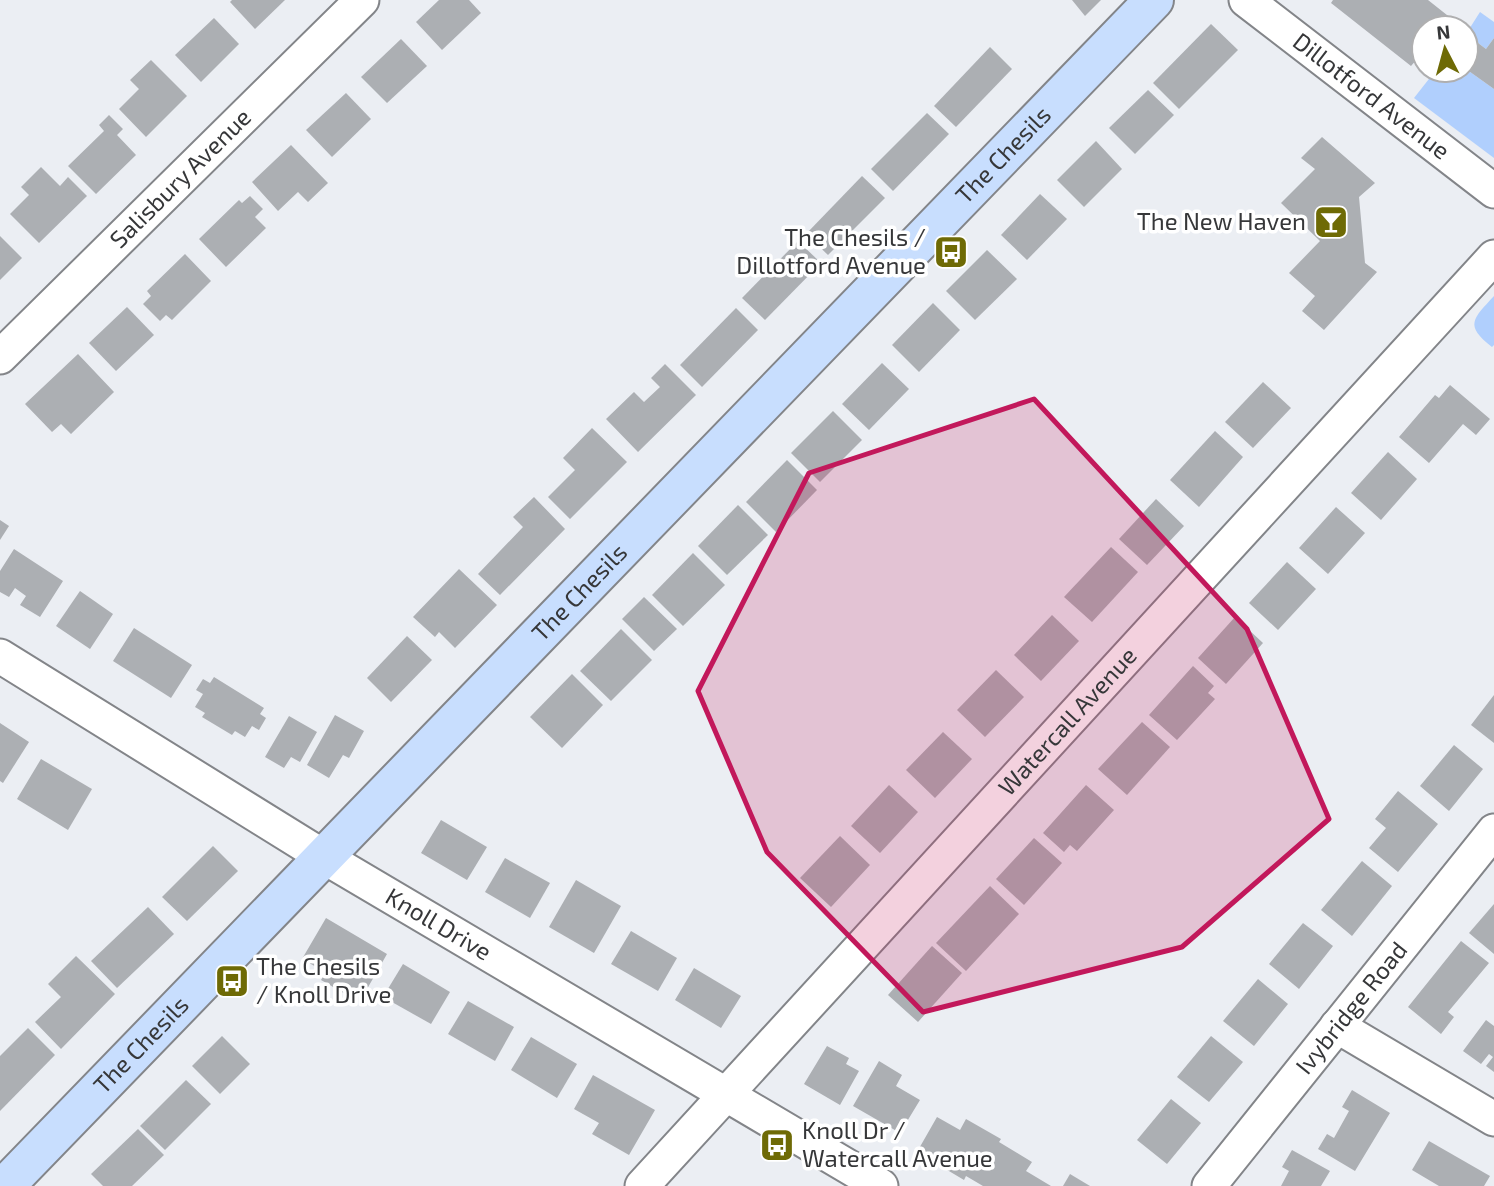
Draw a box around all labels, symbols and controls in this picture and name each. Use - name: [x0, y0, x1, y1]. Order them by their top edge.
- north arrow: [1410, 14, 1480, 84]
- text: N: [1435, 19, 1451, 44]
- street label: Dillotford Avenue: [1288, 26, 1456, 165]
- street label: The Chesils: [949, 100, 1056, 209]
- street label: Salisbury Avenue: [103, 102, 256, 253]
- bar icon: The New Haven: [1312, 203, 1350, 241]
- place label: The New Haven: [1137, 206, 1306, 235]
- place label: The Chesils / Dillotford Avenue: [736, 222, 926, 279]
- bus stop icon: The Chesils / Dillotford Avenue: [932, 233, 970, 271]
- street label: The Chesils: [525, 537, 632, 646]
- street label: Watercall Avenue: [992, 641, 1142, 801]
- street label: Knoll Drive: [381, 881, 497, 966]
- street label: Ivybridge Road: [1289, 935, 1412, 1079]
- place label: The Chesils / Knoll Drive: [256, 951, 392, 1008]
- bus stop icon: The Chesils / Knoll Drive: [213, 962, 251, 1000]
- street label: The Chesils: [87, 989, 194, 1099]
- place label: Knoll Dr / Watercall Avenue: [802, 1115, 993, 1172]
- bus stop icon: Knoll Dr / Watercall Avenue: [758, 1126, 796, 1164]

